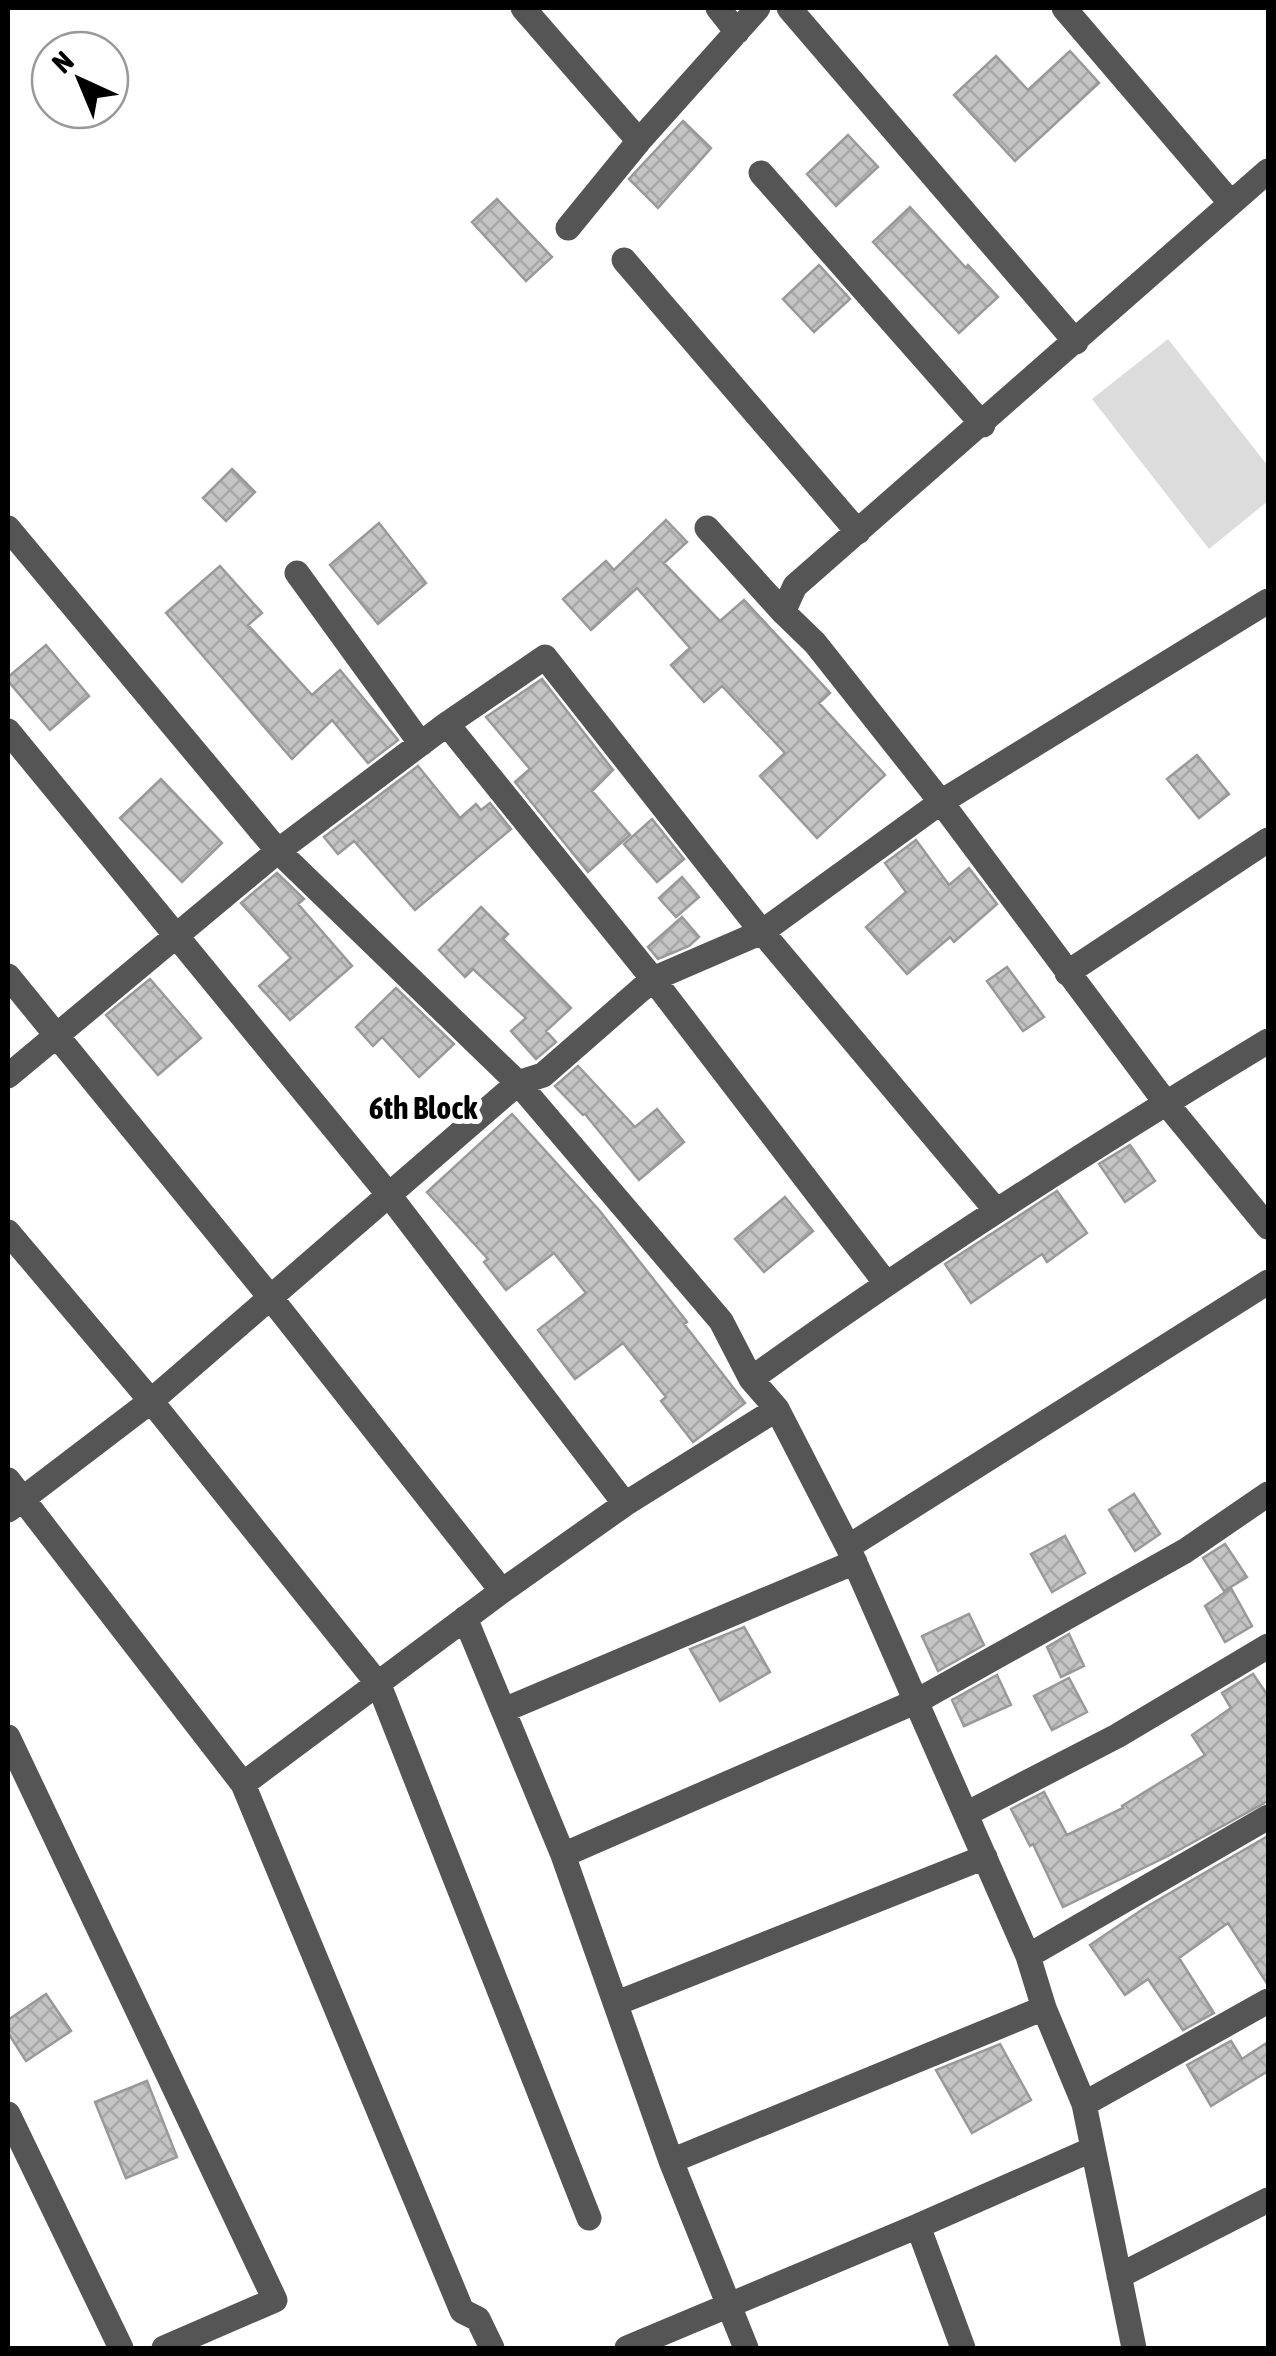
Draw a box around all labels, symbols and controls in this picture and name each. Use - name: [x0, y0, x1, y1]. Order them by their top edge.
- north arrow: [30, 30, 130, 130]
- text: N: [46, 45, 80, 79]
- district label: 6th Block: [369, 1089, 478, 1126]

